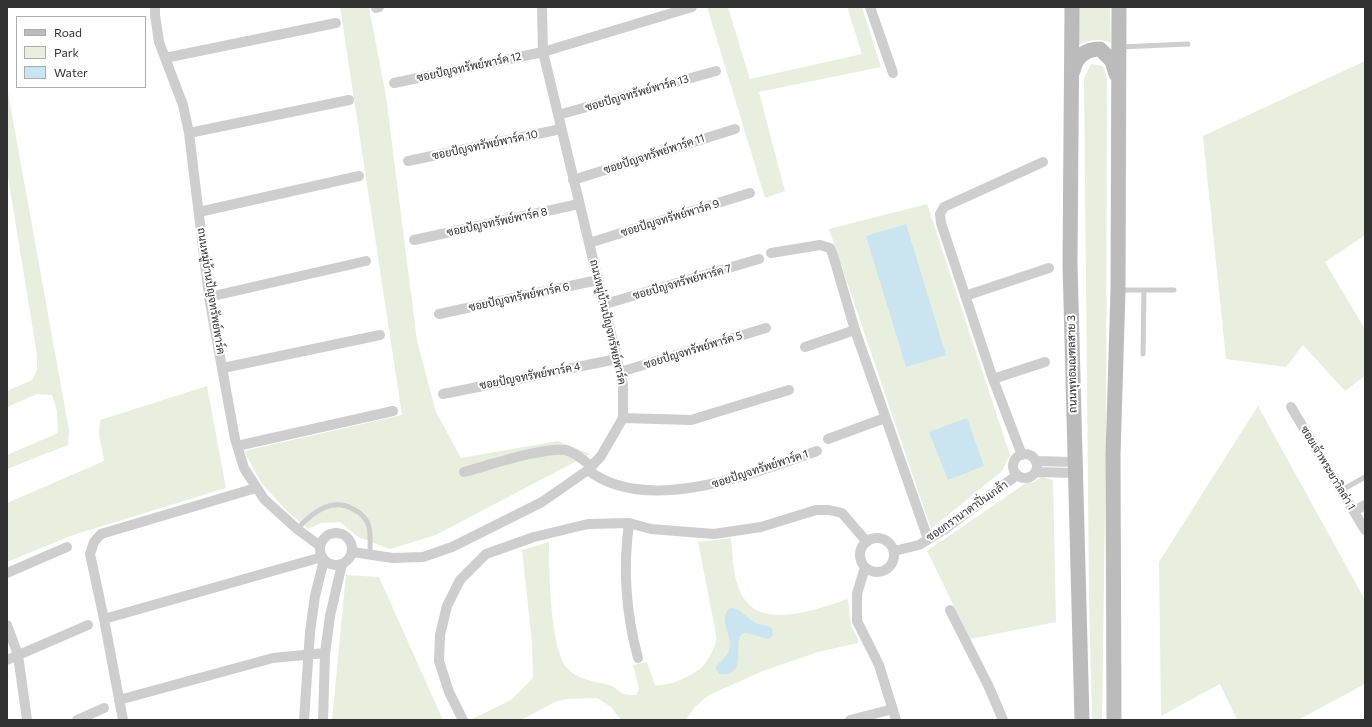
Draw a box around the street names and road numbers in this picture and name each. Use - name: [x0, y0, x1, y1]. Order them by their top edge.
- street label: ซอยปัญจทรัพย์พาร์ค 12: [415, 49, 523, 85]
- street label: ซอยปัญจทรัพย์พาร์ค 13: [584, 72, 690, 114]
- street label: ซอยปัญจทรัพย์พาร์ค 10: [431, 127, 539, 163]
- street label: ซอยปัญจทรัพย์พาร์ค 11: [602, 131, 706, 177]
- street label: ซอยปัญจทรัพย์พาร์ค 9: [619, 197, 721, 239]
- street label: ซอยปัญจทรัพย์พาร์ค 8: [445, 205, 549, 239]
- street label: ถนนหมู่บ้านปัญจทรัพย์พาร์ค: [194, 227, 228, 355]
- street label: ถนนหมู่บ้านปัญจทรัพย์พาร์ค: [587, 258, 629, 386]
- street label: ซอยปัญจทรัพย์พาร์ค 7: [631, 262, 733, 302]
- street label: ซอยปัญจทรัพย์พาร์ค 6: [467, 280, 571, 314]
- street label: ถนนพุทธมณฑลสาย 3: [1065, 315, 1079, 413]
- street label: ซอยปัญจทรัพย์พาร์ค 5: [642, 329, 744, 371]
- street label: ซอยปัญจทรัพย์พาร์ค 4: [478, 360, 582, 392]
- street label: ซอยเจ้าพระยาวิลล่า 1: [1298, 424, 1358, 512]
- street label: ซอยปัญจทรัพย์พาร์ค 1: [710, 447, 810, 491]
- street label: ซอยกรานาดาปิ่นเกล้า: [924, 478, 1010, 544]

